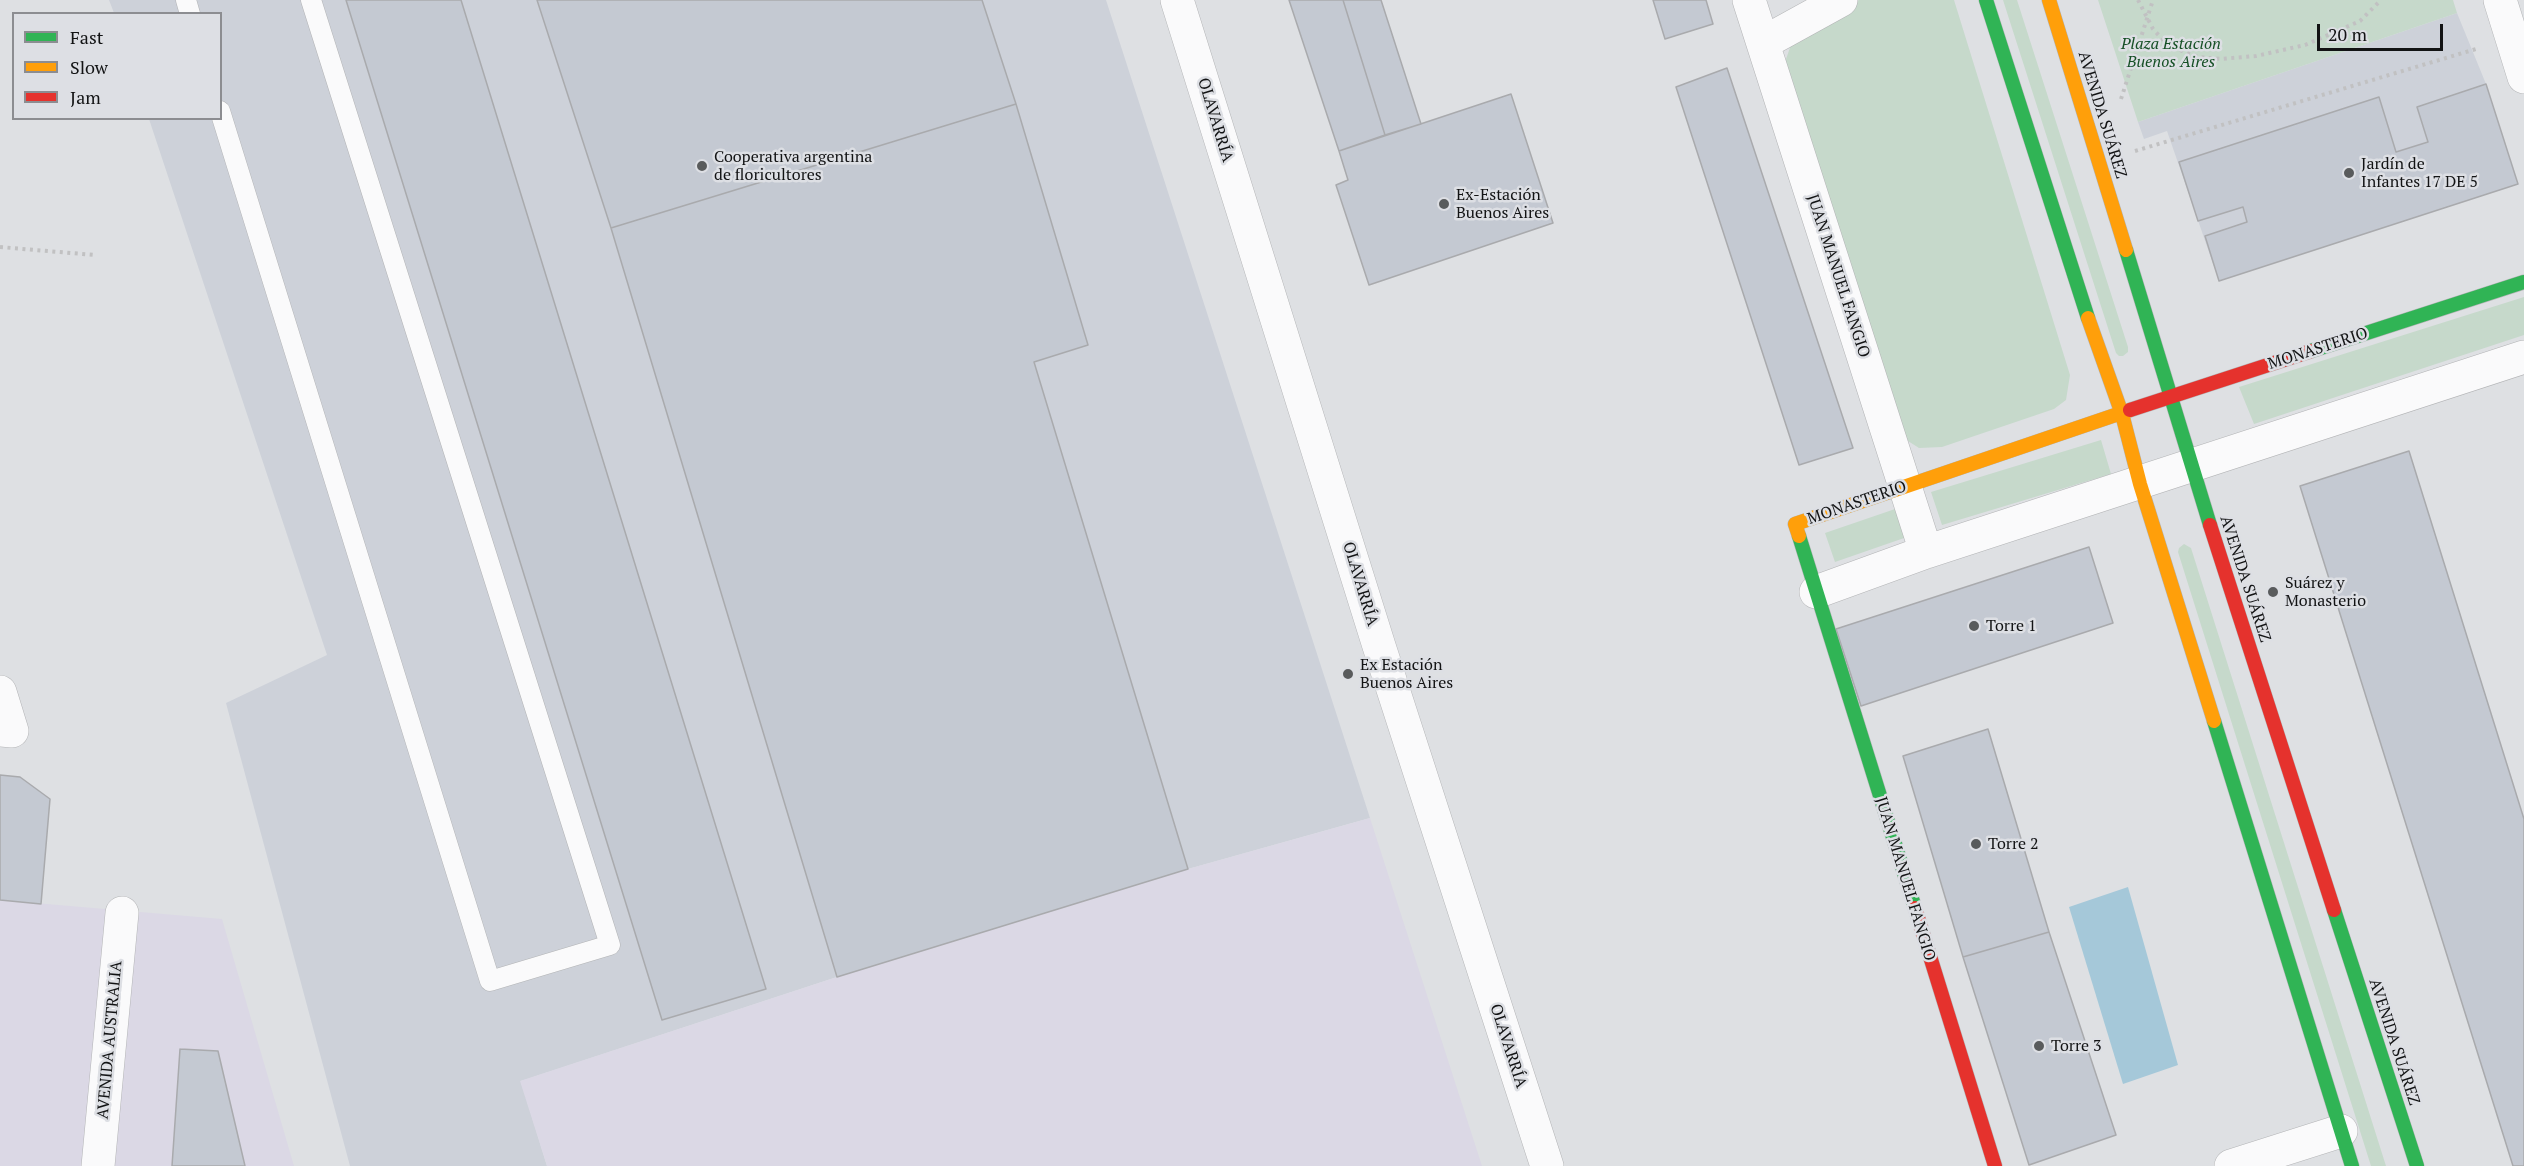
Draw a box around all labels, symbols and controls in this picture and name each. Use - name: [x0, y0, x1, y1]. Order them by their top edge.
- legend: [12, 12, 222, 120]
- scale bar: [2320, 12, 2446, 50]
- text: 20 m: [2328, 22, 2367, 46]
- text: Fast: [70, 25, 103, 49]
- park label: Plaza Estación Buenos Aires: [2121, 34, 2221, 72]
- street label: AVENIDA SUÁREZ: [2074, 49, 2130, 181]
- text: Slow: [70, 55, 108, 79]
- street label: OLAVARRÍA: [1193, 76, 1237, 164]
- text: Jam: [70, 85, 101, 109]
- place label: Cooperativa argentina de floricultores: [714, 147, 872, 185]
- place label: Jardín de Infantes 17 DE 5: [2361, 154, 2478, 192]
- marker: Cooperativa argentina de floricultores: [695, 159, 709, 173]
- marker: Jardín de Infantes 17 DE 5: [2342, 166, 2356, 180]
- place label: Ex-Estación Buenos Aires: [1456, 185, 1549, 223]
- street label: JUAN MANUEL FANGIO: [1803, 192, 1873, 360]
- marker: Ex-Estación Buenos Aires: [1437, 197, 1451, 211]
- street label: MONASTERIO: [2266, 324, 2370, 374]
- street label: MONASTERIO: [1805, 477, 1909, 529]
- street label: AVENIDA SUÁREZ: [2216, 513, 2274, 645]
- street label: OLAVARRÍA: [1338, 540, 1382, 628]
- place label: Suárez y Monasterio: [2285, 573, 2366, 611]
- marker: Suárez y Monasterio: [2266, 585, 2280, 599]
- place label: Torre 1: [1986, 616, 2036, 636]
- marker: Torre 1: [1967, 619, 1981, 633]
- place label: Ex Estación Buenos Aires: [1360, 655, 1453, 693]
- marker: Ex Estación Buenos Aires: [1341, 667, 1355, 681]
- street label: JUAN MANUEL FANGIO: [1871, 795, 1939, 963]
- place label: Torre 2: [1988, 834, 2038, 854]
- marker: Torre 2: [1969, 837, 1983, 851]
- street label: AVENIDA AUSTRALIA: [94, 960, 126, 1120]
- street label: AVENIDA SUÁREZ: [2365, 976, 2423, 1108]
- street label: OLAVARRÍA: [1485, 1002, 1531, 1090]
- place label: Torre 3: [2051, 1036, 2101, 1056]
- marker: Torre 3: [2032, 1039, 2046, 1053]

